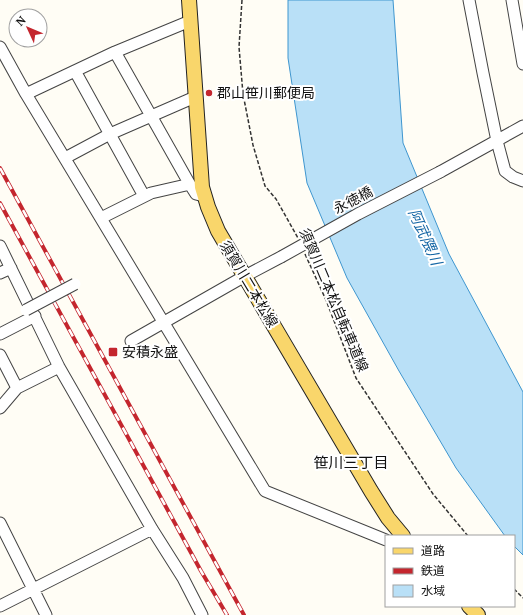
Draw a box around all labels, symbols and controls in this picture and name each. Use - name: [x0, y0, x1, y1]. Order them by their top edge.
- north arrow: [8, 8, 48, 48]
- text: N: [13, 13, 29, 29]
- place label: 郡山笹川郵便局: [217, 83, 315, 102]
- marker: 郡山笹川郵便局: [204, 88, 214, 98]
- street label: 永徳橋: [330, 181, 376, 218]
- water label: 阿武隈川: [405, 205, 448, 270]
- street label: 須賀川二本松自転車道線: [296, 225, 373, 374]
- street label: 須賀川二本松線: [216, 237, 283, 331]
- place label: 安積永盛: [122, 342, 178, 361]
- marker: 安積永盛: [107, 346, 119, 358]
- district label: 笹川三丁目: [313, 452, 389, 472]
- legend: [385, 535, 515, 607]
- text: 道路: [421, 543, 445, 558]
- text: 鉄道: [421, 563, 445, 578]
- text: 水域: [421, 583, 445, 598]

